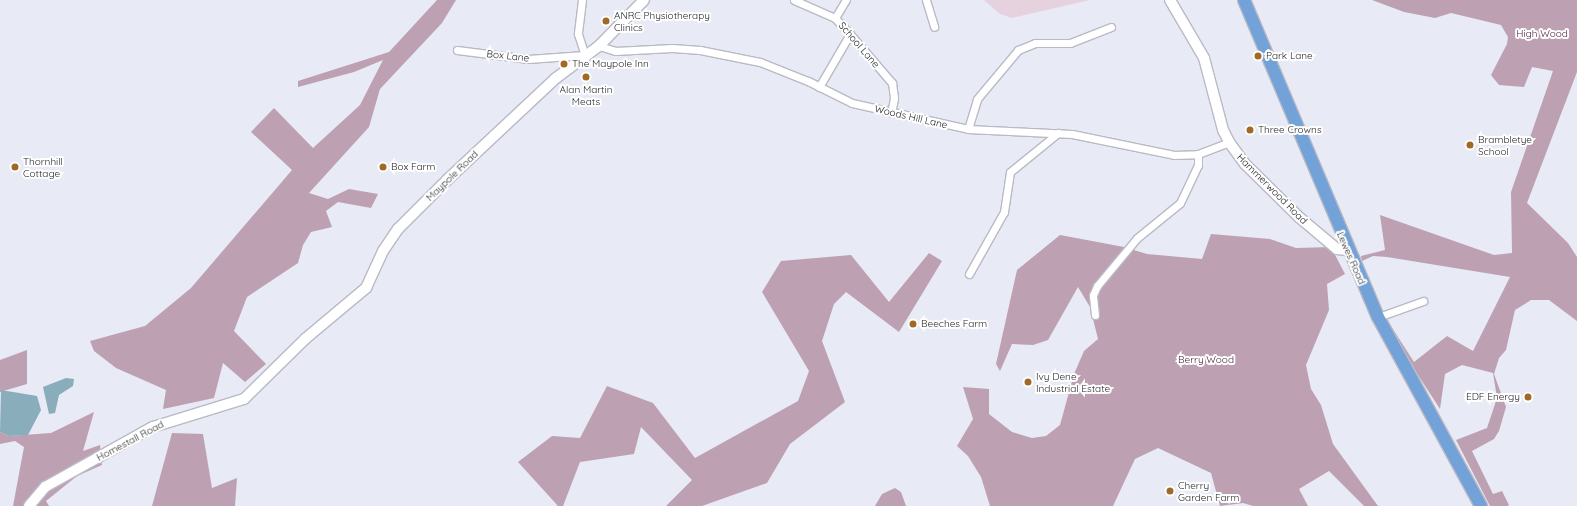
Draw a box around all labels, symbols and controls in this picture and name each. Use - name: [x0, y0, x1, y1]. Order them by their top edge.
- place label: ANRC Physiotherapy Clinics: [614, 9, 710, 32]
- marker: ANRC Physiotherapy Clinics: [601, 16, 611, 26]
- street label: School Lane: [836, 20, 882, 70]
- park label: High Wood: [1516, 28, 1568, 40]
- street label: Box Lane: [486, 48, 530, 64]
- place label: Park Lane: [1266, 50, 1313, 62]
- marker: Park Lane: [1253, 51, 1263, 61]
- place label: The Maypole Inn: [572, 58, 649, 70]
- marker: The Maypole Inn: [559, 59, 569, 69]
- marker: Alan Martin Meats: [581, 72, 591, 82]
- place label: Alan Martin Meats: [560, 83, 612, 106]
- street label: Woods Hill Lane: [873, 103, 949, 131]
- place label: Three Crowns: [1258, 124, 1322, 136]
- marker: Three Crowns: [1245, 125, 1255, 135]
- place label: Brambletye School: [1478, 133, 1532, 156]
- marker: Brambletye School: [1465, 140, 1475, 150]
- street label: Maypole Road: [424, 148, 480, 204]
- street label: Hammerwood Road: [1234, 151, 1310, 227]
- place label: Thornhill Cottage: [23, 155, 63, 178]
- place label: Box Farm: [391, 161, 435, 173]
- marker: Thornhill Cottage: [10, 162, 20, 172]
- marker: Box Farm: [378, 162, 388, 172]
- street label: Lewes Road: [1334, 230, 1368, 286]
- place label: Beeches Farm: [921, 318, 987, 330]
- marker: Beeches Farm: [908, 319, 918, 329]
- park label: Berry Wood: [1178, 354, 1234, 366]
- place label: Ivy Dene Industrial Estate: [1036, 370, 1110, 394]
- marker: Ivy Dene Industrial Estate: [1023, 377, 1033, 387]
- place label: EDF Energy: [1466, 391, 1520, 403]
- marker: EDF Energy: [1523, 392, 1533, 402]
- street label: Homestall Road: [94, 418, 166, 464]
- place label: Cherry Garden Farm: [1178, 479, 1239, 502]
- marker: Cherry Garden Farm: [1165, 486, 1175, 496]

